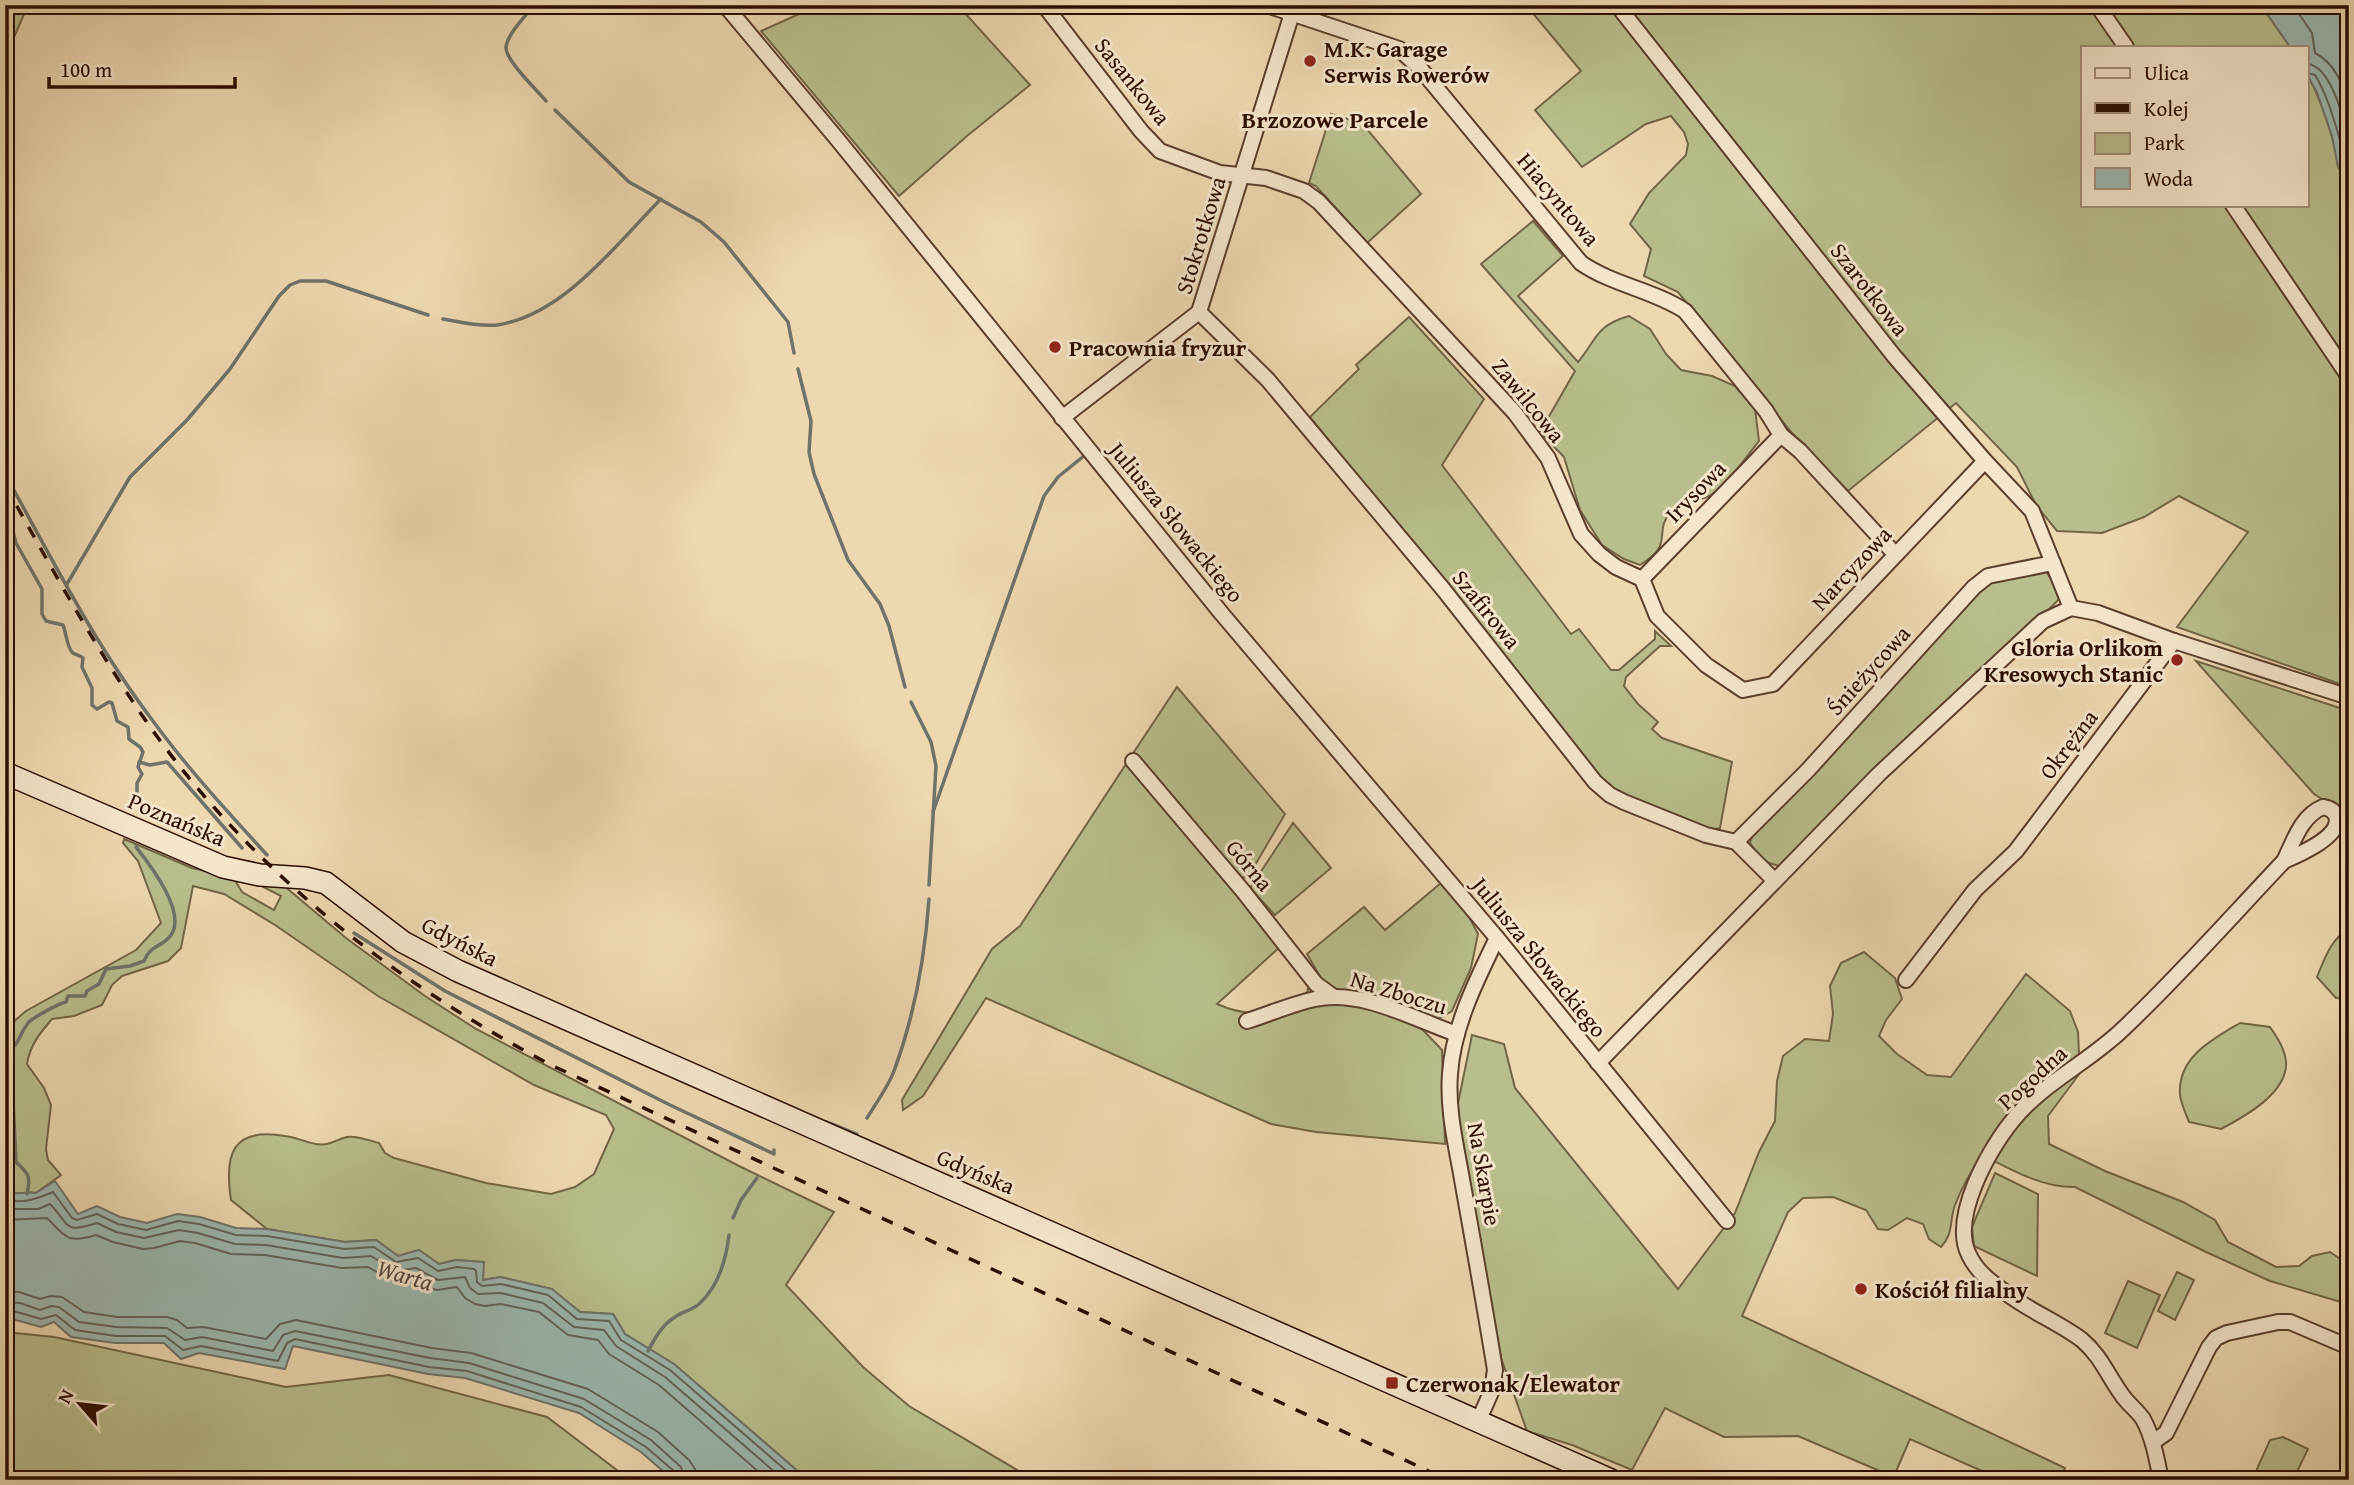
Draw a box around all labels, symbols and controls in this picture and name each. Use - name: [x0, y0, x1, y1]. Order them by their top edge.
- street label: Sasankowa: [1087, 30, 1179, 132]
- place label: M.K. Garage Serwis Rowerów: [1324, 32, 1490, 91]
- scale bar: [49, 46, 234, 90]
- legend: [2081, 46, 2308, 206]
- marker: M.K. Garage Serwis Rowerów: [1302, 53, 1318, 69]
- text: 100 m: [60, 54, 112, 85]
- text: Ulica: [2144, 57, 2189, 88]
- text: Kolej: [2144, 93, 2189, 124]
- district label: Brzozowe Parcele: [1242, 102, 1429, 137]
- text: Park: [2144, 127, 2185, 158]
- street label: Hiacyntowa: [1510, 145, 1608, 253]
- text: Woda: [2144, 163, 2193, 194]
- street label: Stokrotkowa: [1167, 172, 1234, 298]
- street label: Szarotkowa: [1823, 235, 1917, 343]
- place label: Pracownia fryzur: [1069, 331, 1247, 364]
- marker: Pracownia fryzur: [1047, 339, 1063, 355]
- street label: Zawilcowa: [1485, 351, 1573, 449]
- street label: Juliusza Słowackiego: [1100, 432, 1252, 609]
- street label: Irysowa: [1657, 452, 1733, 530]
- street label: Narcyzowa: [1803, 518, 1899, 618]
- street label: Szafirowa: [1445, 562, 1529, 656]
- street label: Śnieżycowa: [1818, 617, 1918, 722]
- place label: Gloria Orlikom Kresowych Stanic: [1984, 631, 2163, 690]
- marker: Gloria Orlikom Kresowych Stanic: [2169, 652, 2185, 668]
- street label: Okrężna: [2031, 702, 2105, 786]
- street label: Poznańska: [123, 784, 231, 854]
- street label: Górna: [1219, 832, 1282, 898]
- street label: Juliusza Słowackiego: [1463, 867, 1615, 1044]
- street label: Gdyńska: [416, 908, 504, 974]
- street label: Na Zboczu: [1347, 962, 1452, 1022]
- street label: Pogodna: [1990, 1037, 2074, 1117]
- street label: Na Skarpie: [1460, 1120, 1510, 1228]
- street label: Gdyńska: [932, 1140, 1020, 1202]
- water label: Warta: [373, 1250, 437, 1300]
- place label: Kościół filialny: [1875, 1273, 2028, 1306]
- marker: Kościół filialny: [1853, 1281, 1869, 1297]
- place label: Czerwonak/Elewator: [1406, 1367, 1620, 1400]
- north arrow: [46, 1370, 116, 1440]
- marker: Czerwonak/Elewator: [1384, 1375, 1400, 1391]
- text: N: [50, 1384, 80, 1408]

